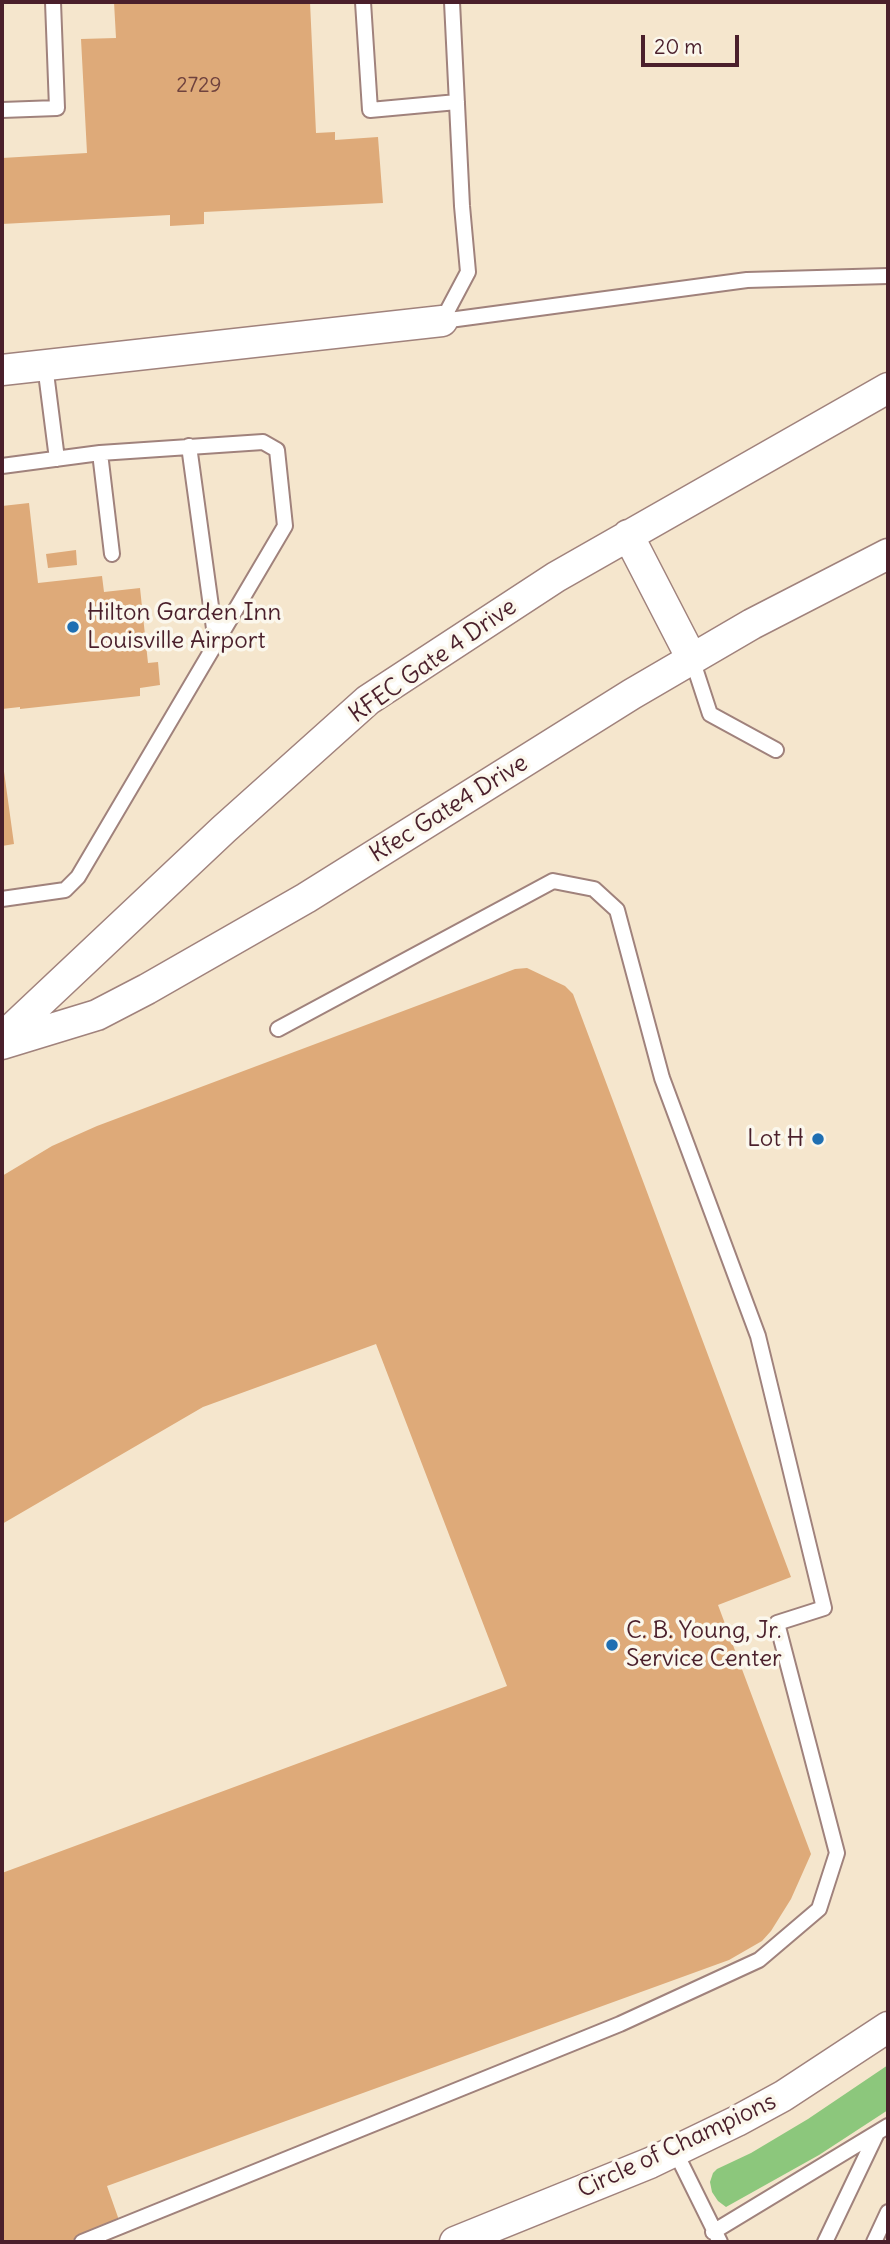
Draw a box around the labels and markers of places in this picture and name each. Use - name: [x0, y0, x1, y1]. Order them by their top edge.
- place label: Hilton Garden Inn Louisville Airport: [87, 599, 281, 655]
- marker: Hilton Garden Inn Louisville Airport: [65, 619, 81, 635]
- place label: Lot H: [747, 1125, 804, 1153]
- marker: Lot H: [810, 1131, 826, 1147]
- place label: C. B. Young, Jr. Service Center: [626, 1617, 782, 1673]
- marker: C. B. Young, Jr. Service Center: [604, 1637, 620, 1653]

